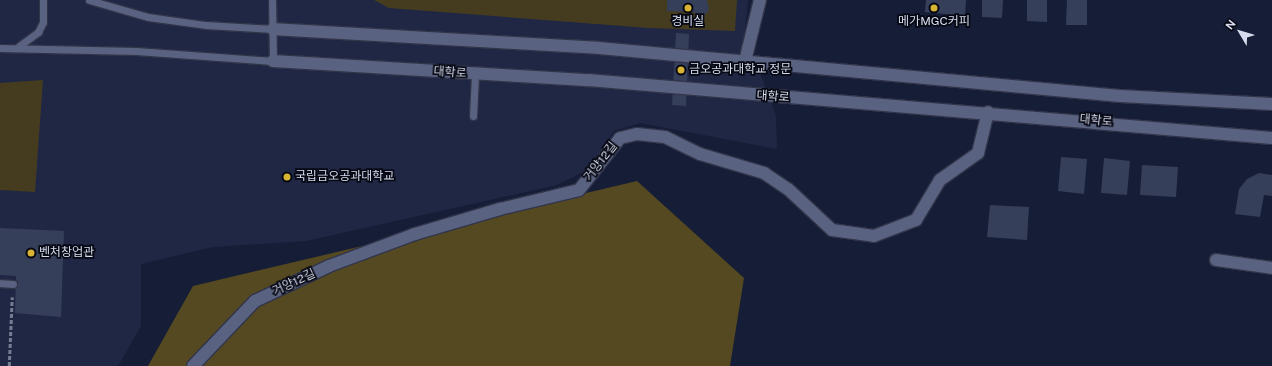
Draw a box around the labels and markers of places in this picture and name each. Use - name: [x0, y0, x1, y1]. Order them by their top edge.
- marker: 경비실: [683, 3, 693, 13]
- marker: 메가MGC커피: [929, 3, 939, 13]
- place label: 경비실: [671, 15, 705, 29]
- place label: 메가MGC커피: [898, 15, 970, 29]
- place label: 금오공과대학교 정문: [689, 63, 791, 77]
- marker: 금오공과대학교 정문: [676, 65, 686, 75]
- place label: 국립금오공과대학교: [295, 170, 394, 184]
- marker: 국립금오공과대학교: [282, 172, 292, 182]
- place label: 벤처창업관: [39, 246, 94, 260]
- marker: 벤처창업관: [26, 248, 36, 258]

